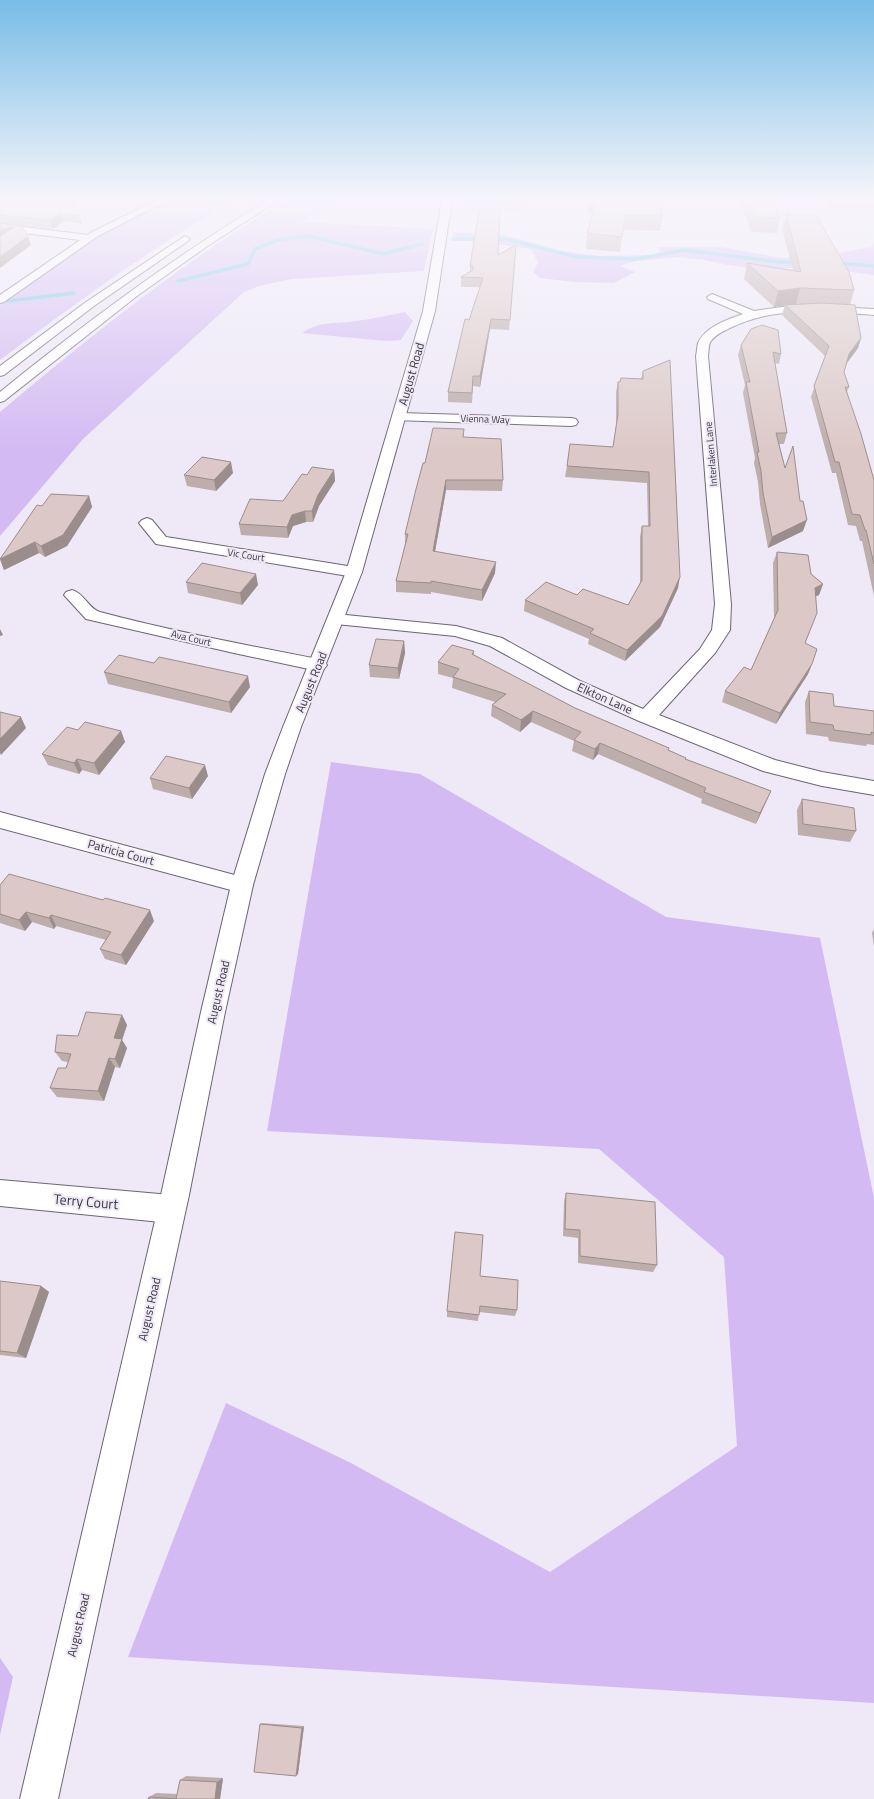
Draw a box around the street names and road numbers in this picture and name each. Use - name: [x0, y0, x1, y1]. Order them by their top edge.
- street label: August Road: [393, 340, 429, 408]
- street label: Vienna Way: [460, 411, 510, 427]
- street label: Interlaken Lane: [701, 421, 721, 487]
- street label: Vic Court: [226, 545, 266, 565]
- street label: Ava Court: [170, 626, 213, 650]
- street label: August Road: [290, 649, 332, 715]
- street label: Elkton Lane: [574, 677, 636, 719]
- street label: Patricia Court: [86, 834, 157, 870]
- street label: August Road: [201, 958, 235, 1026]
- street label: Terry Court: [53, 1188, 119, 1214]
- street label: August Road: [132, 1275, 166, 1343]
- street label: August Road: [61, 1591, 95, 1659]

